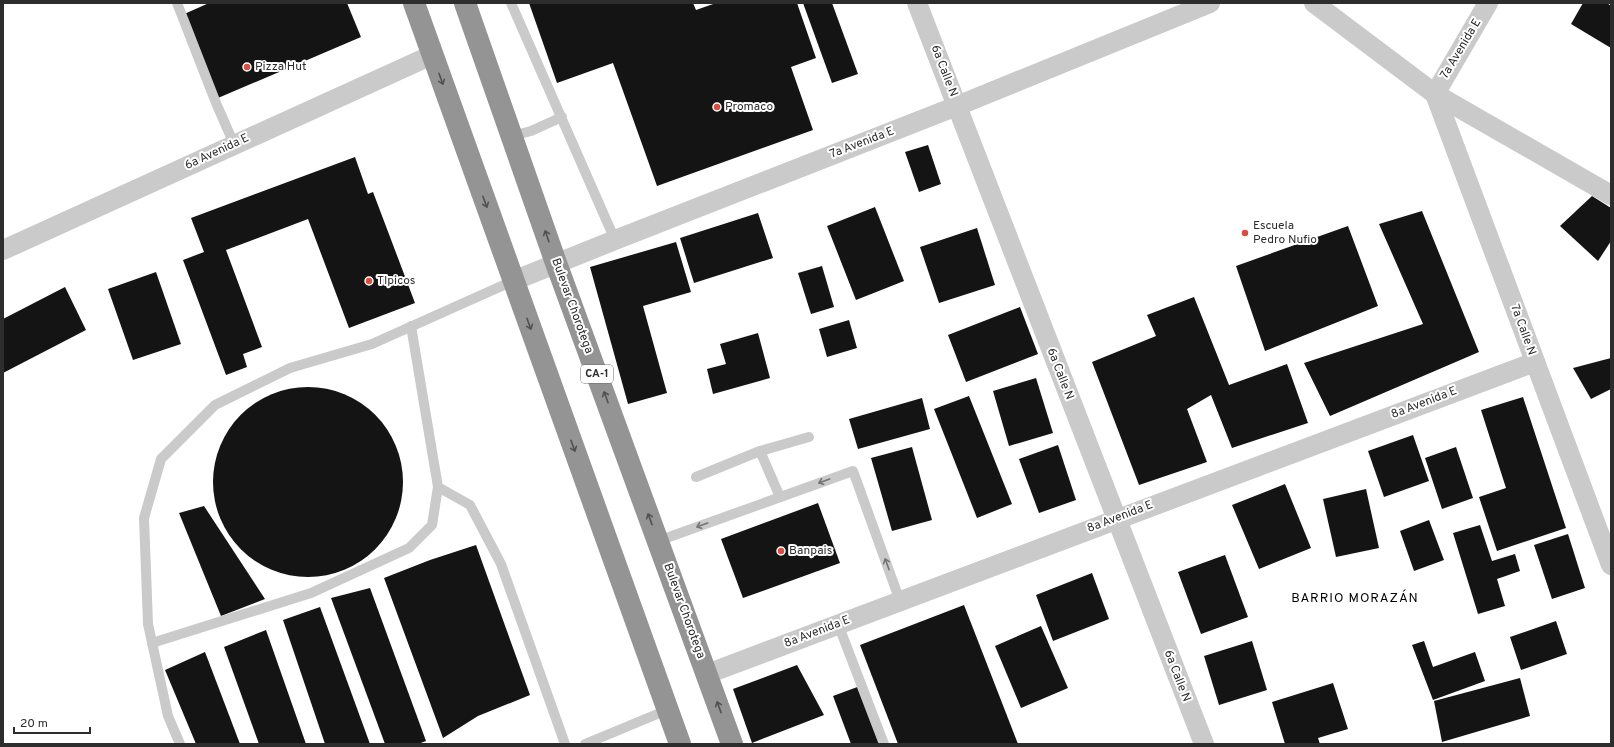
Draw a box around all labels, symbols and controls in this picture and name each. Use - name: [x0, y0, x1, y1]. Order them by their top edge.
- street label: 7a Avenida E: [1437, 16, 1485, 82]
- street label: 6a Calle N: [927, 43, 961, 99]
- place label: Pizza Hut: [255, 59, 307, 75]
- marker: Pizza Hut: [242, 62, 252, 72]
- one-way arrow: [437, 73, 445, 85]
- place label: Promaco: [725, 99, 773, 115]
- marker: Promaco: [712, 102, 722, 112]
- street label: 7a Avenida E: [828, 123, 896, 163]
- street label: 6a Avenida E: [182, 130, 252, 174]
- one-way arrow: [481, 195, 489, 207]
- place label: Escuela Pedro Nufio: [1253, 218, 1317, 248]
- marker: Escuela Pedro Nufio: [1240, 228, 1250, 238]
- one-way arrow: [543, 229, 550, 242]
- street label: Bulevar Chorotega: [547, 256, 597, 356]
- place label: TIpicos: [377, 273, 415, 289]
- marker: TIpicos: [364, 276, 374, 286]
- street label: 7a Calle N: [1506, 302, 1540, 358]
- one-way arrow: [525, 318, 533, 330]
- street label: 6a Calle N: [1043, 346, 1077, 402]
- road number: CA-1: [581, 365, 613, 383]
- street label: 8a Avenida E: [1389, 383, 1459, 423]
- one-way arrow: [601, 392, 609, 404]
- one-way arrow: [569, 440, 577, 452]
- one-way arrow: [818, 478, 831, 485]
- street label: 8a Avenida E: [1085, 497, 1155, 537]
- one-way arrow: [646, 514, 654, 526]
- one-way arrow: [695, 522, 708, 529]
- place label: Banpais: [789, 543, 832, 559]
- marker: Banpais: [776, 546, 786, 556]
- one-way arrow: [882, 558, 890, 570]
- street label: Bulevar Chorotega: [659, 561, 709, 661]
- district label: BARRIO MORAZÁN: [1291, 589, 1419, 607]
- street label: 8a Avenida E: [782, 612, 852, 652]
- street label: 6a Calle N: [1160, 648, 1194, 704]
- one-way arrow: [714, 702, 722, 714]
- scale bar: [14, 709, 90, 735]
- text: 20 m: [20, 716, 48, 732]

